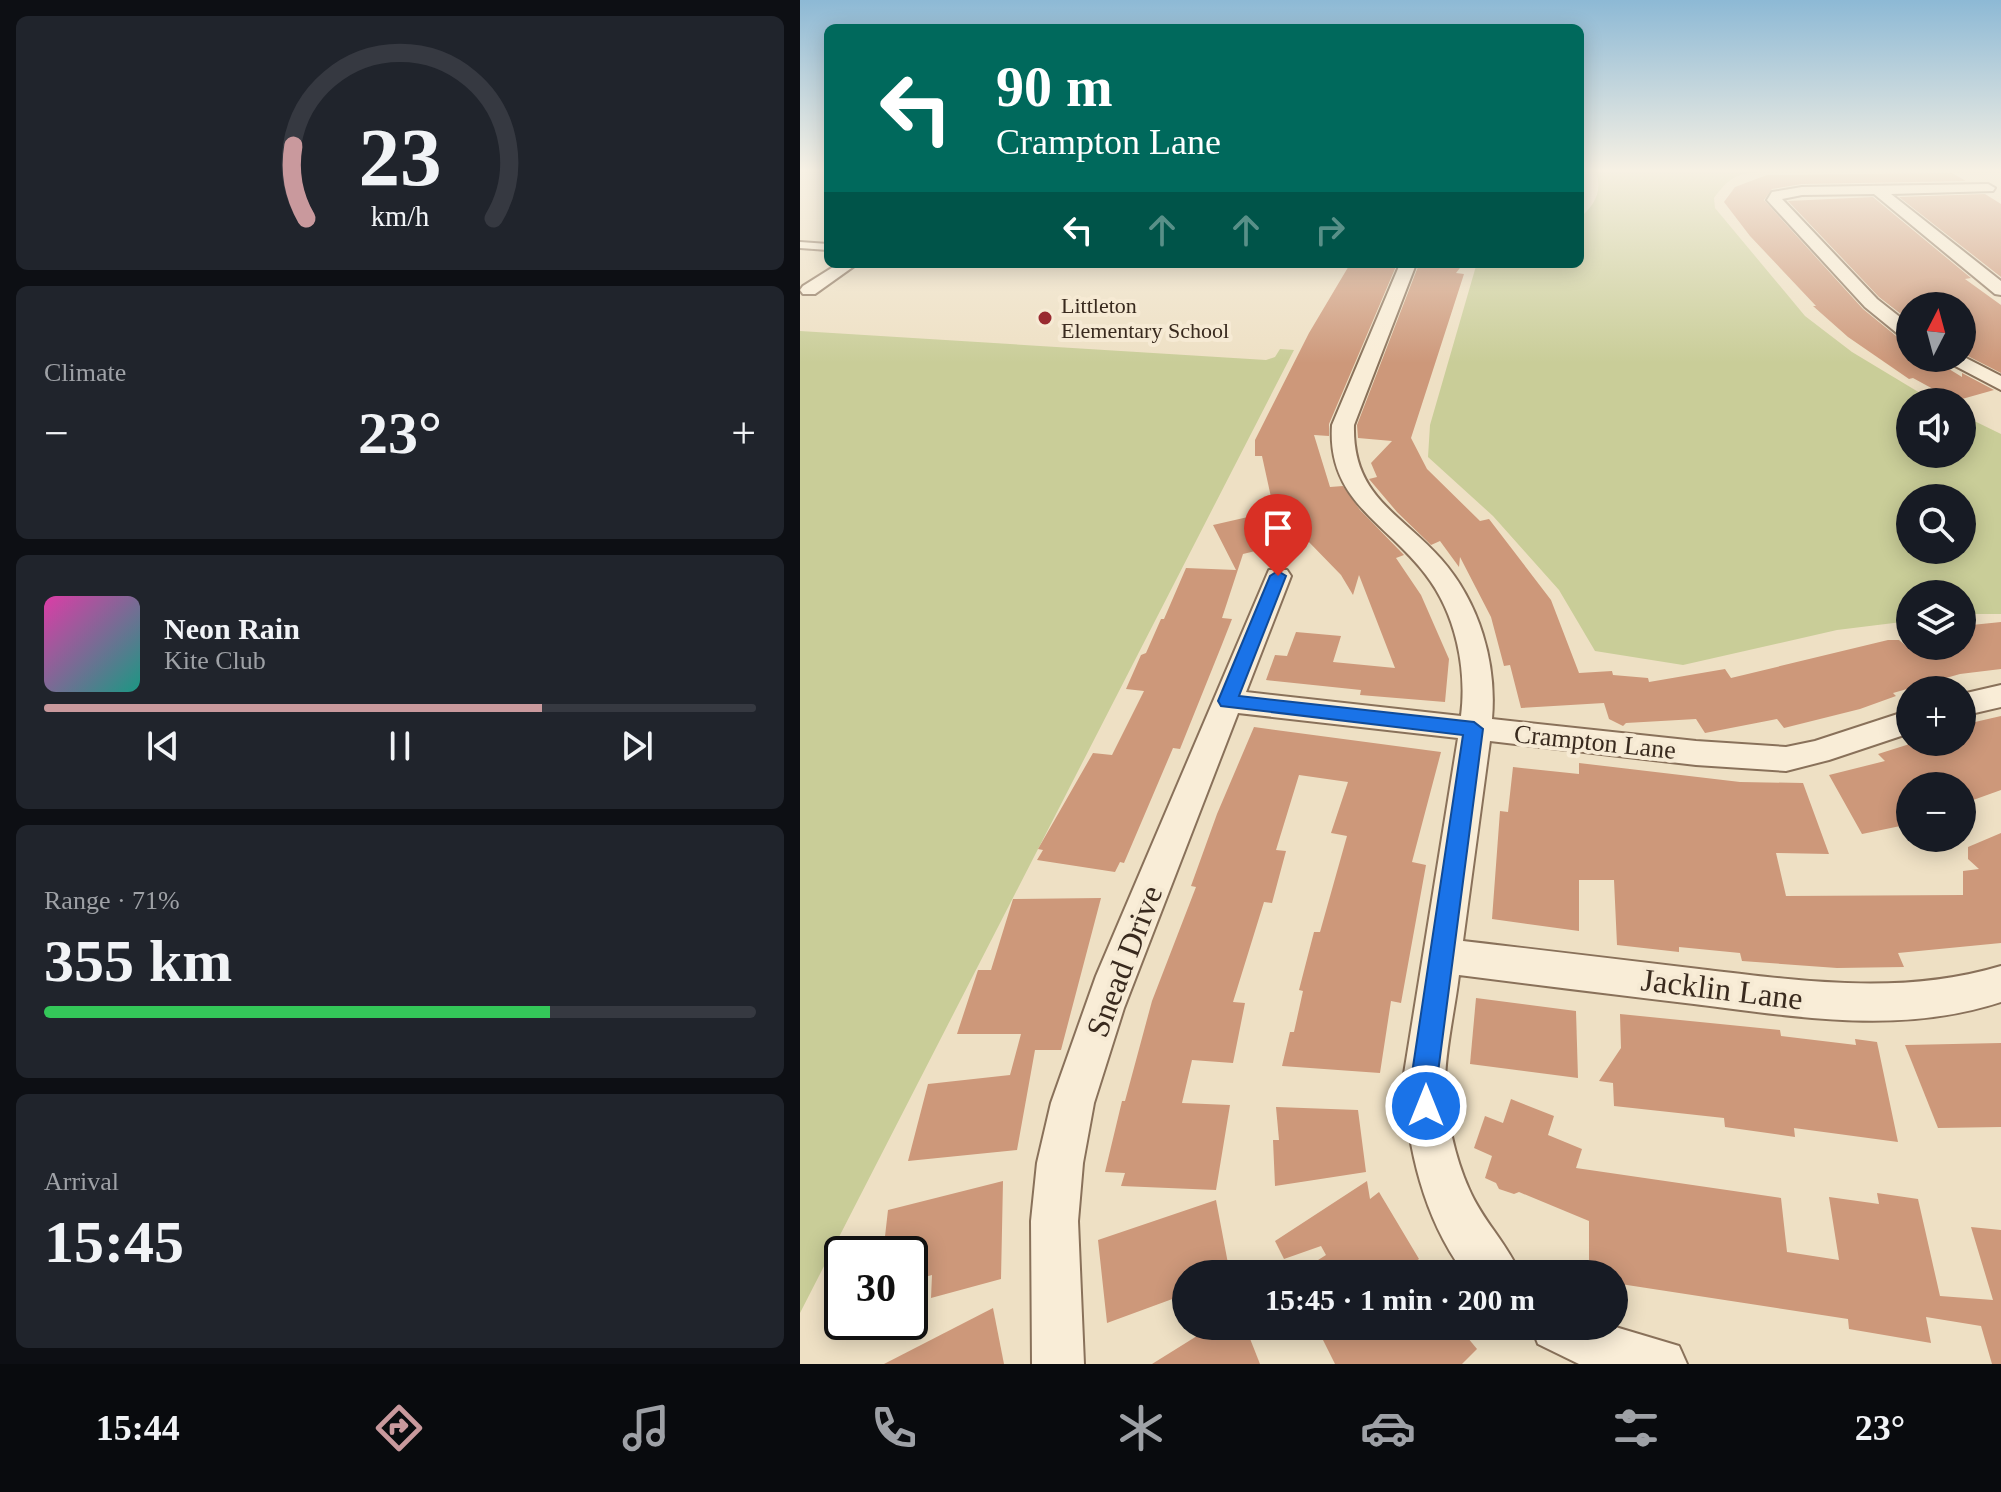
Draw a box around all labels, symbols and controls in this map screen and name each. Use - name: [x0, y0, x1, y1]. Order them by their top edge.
- icon: left: [864, 56, 968, 160]
- text: 90 m: [996, 56, 1113, 118]
- text: 23: [358, 110, 442, 202]
- text: Crampton Lane: [996, 122, 1221, 162]
- text: km/h: [371, 201, 429, 232]
- icon: left: [1056, 208, 1100, 252]
- icon: ahead: [1140, 208, 1184, 252]
- icon: ahead: [1224, 208, 1268, 252]
- icon: right: [1308, 208, 1352, 252]
- north arrow: [1896, 292, 1976, 372]
- map controls: [1896, 292, 1976, 852]
- place label: Littleton Elementary School: [1061, 293, 1229, 343]
- marker: Littleton Elementary School: [1036, 309, 1054, 327]
- text: Climate: [44, 358, 126, 387]
- button: sound: [1896, 388, 1976, 468]
- text: 23°: [358, 400, 442, 466]
- text: −: [44, 409, 69, 458]
- text: +: [731, 409, 756, 458]
- button: search: [1896, 484, 1976, 564]
- pin: [1244, 494, 1312, 576]
- icon: arrive: [1256, 506, 1300, 550]
- button: layers: [1896, 580, 1976, 660]
- text: Neon Rain: [164, 612, 300, 645]
- text: Kite Club: [164, 646, 266, 675]
- button: +: [1896, 676, 1976, 756]
- street label: Crampton Lane: [1513, 719, 1677, 765]
- icon: previous: [141, 724, 185, 768]
- icon: pause: [378, 724, 422, 768]
- icon: next: [615, 724, 659, 768]
- button: −: [1896, 772, 1976, 852]
- street label: Snead Drive: [1079, 880, 1169, 1042]
- text: Range · 71%: [44, 886, 180, 915]
- text: 355 km: [44, 928, 232, 994]
- street label: Jacklin Lane: [1639, 961, 1805, 1017]
- position arrow: [1384, 1064, 1468, 1148]
- text: Arrival: [44, 1167, 119, 1196]
- text: 15:45: [44, 1209, 184, 1275]
- speed limit sign: 30: [824, 1236, 928, 1340]
- text: 15:45 · 1 min · 200 m: [1265, 1283, 1535, 1316]
- icon: directions: [371, 1400, 427, 1456]
- icon: music: [618, 1400, 674, 1456]
- icon: phone: [866, 1400, 922, 1456]
- icon: climate: [1113, 1400, 1169, 1456]
- icon: car: [1360, 1400, 1416, 1456]
- icon: filters: [1608, 1400, 1664, 1456]
- text: 15:44: [96, 1408, 180, 1448]
- text: 23°: [1855, 1408, 1905, 1448]

